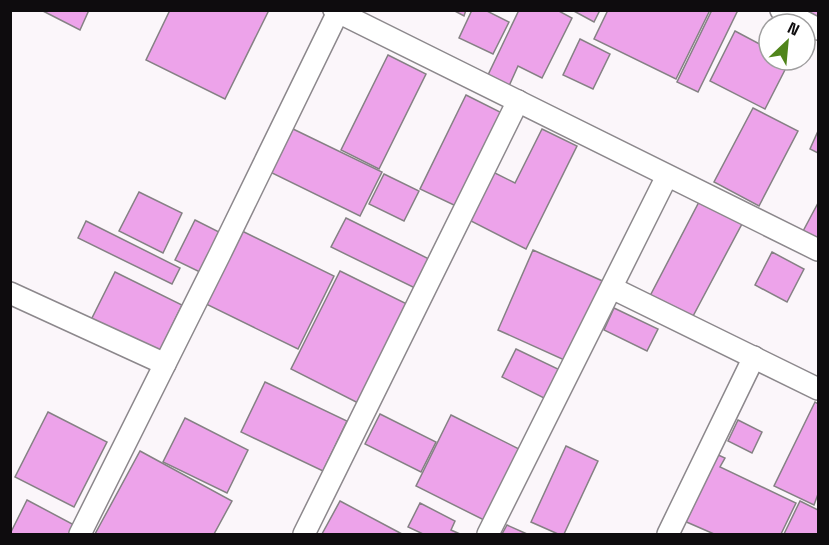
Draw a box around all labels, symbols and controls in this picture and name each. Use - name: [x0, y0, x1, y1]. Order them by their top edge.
- north arrow: [757, 12, 817, 72]
- text: N: [784, 17, 803, 41]

